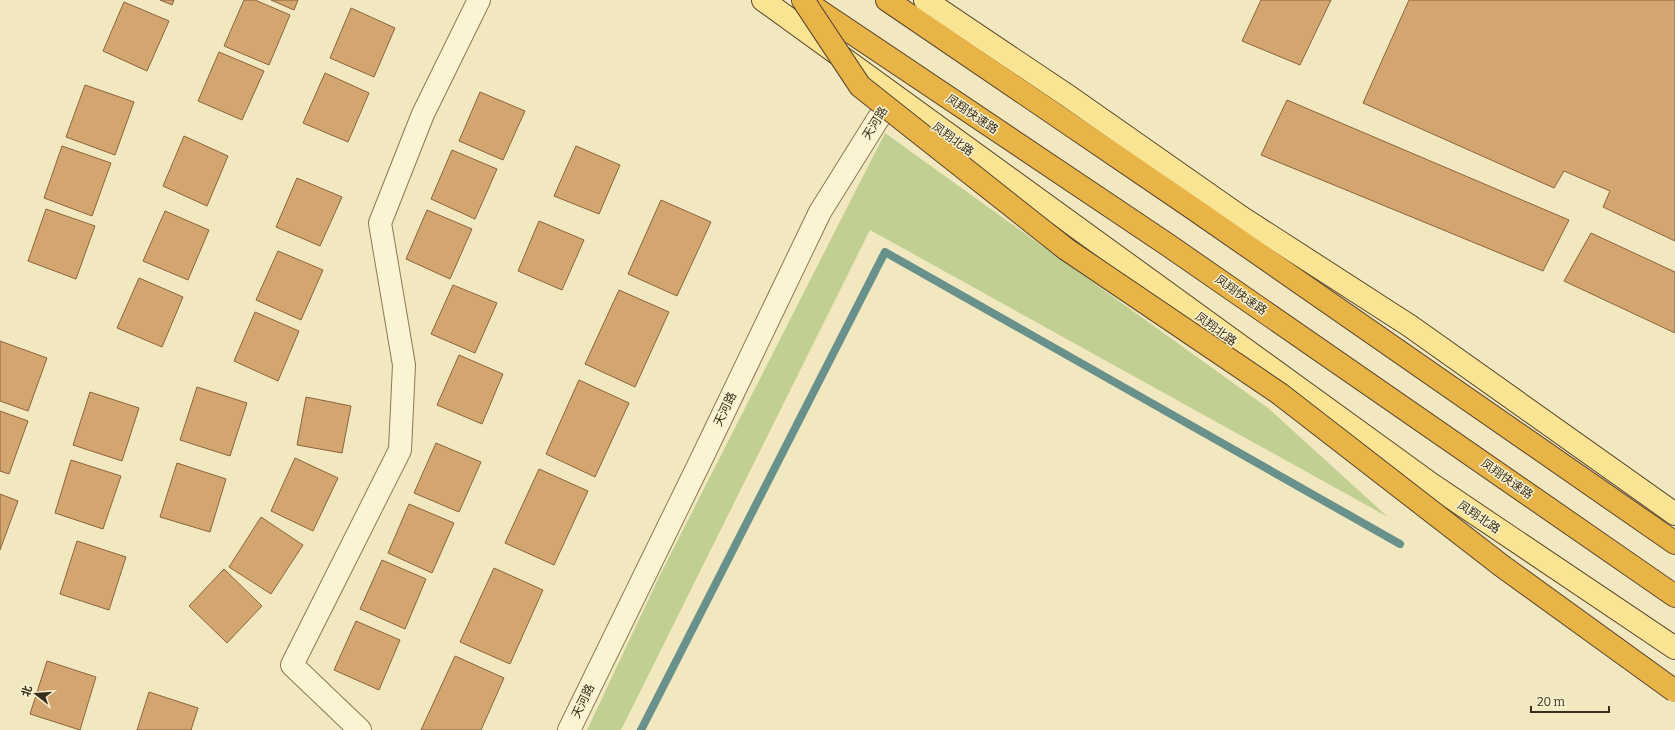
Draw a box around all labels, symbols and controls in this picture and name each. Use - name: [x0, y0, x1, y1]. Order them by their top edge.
- street label: 凤翔快速路: [943, 91, 1001, 137]
- street label: 天河路: [860, 104, 890, 142]
- street label: 凤翔北路: [929, 119, 977, 159]
- street label: 凤翔快速路: [1212, 272, 1270, 318]
- street label: 凤翔北路: [1192, 309, 1240, 349]
- street label: 天河路: [711, 390, 739, 428]
- street label: 凤翔快速路: [1478, 456, 1536, 502]
- street label: 凤翔北路: [1455, 498, 1503, 536]
- north arrow: [16, 674, 56, 714]
- street label: 天河路: [569, 682, 597, 720]
- text: 北: [19, 684, 35, 698]
- scale bar: [1531, 688, 1609, 714]
- text: 20 m: [1537, 695, 1566, 709]

